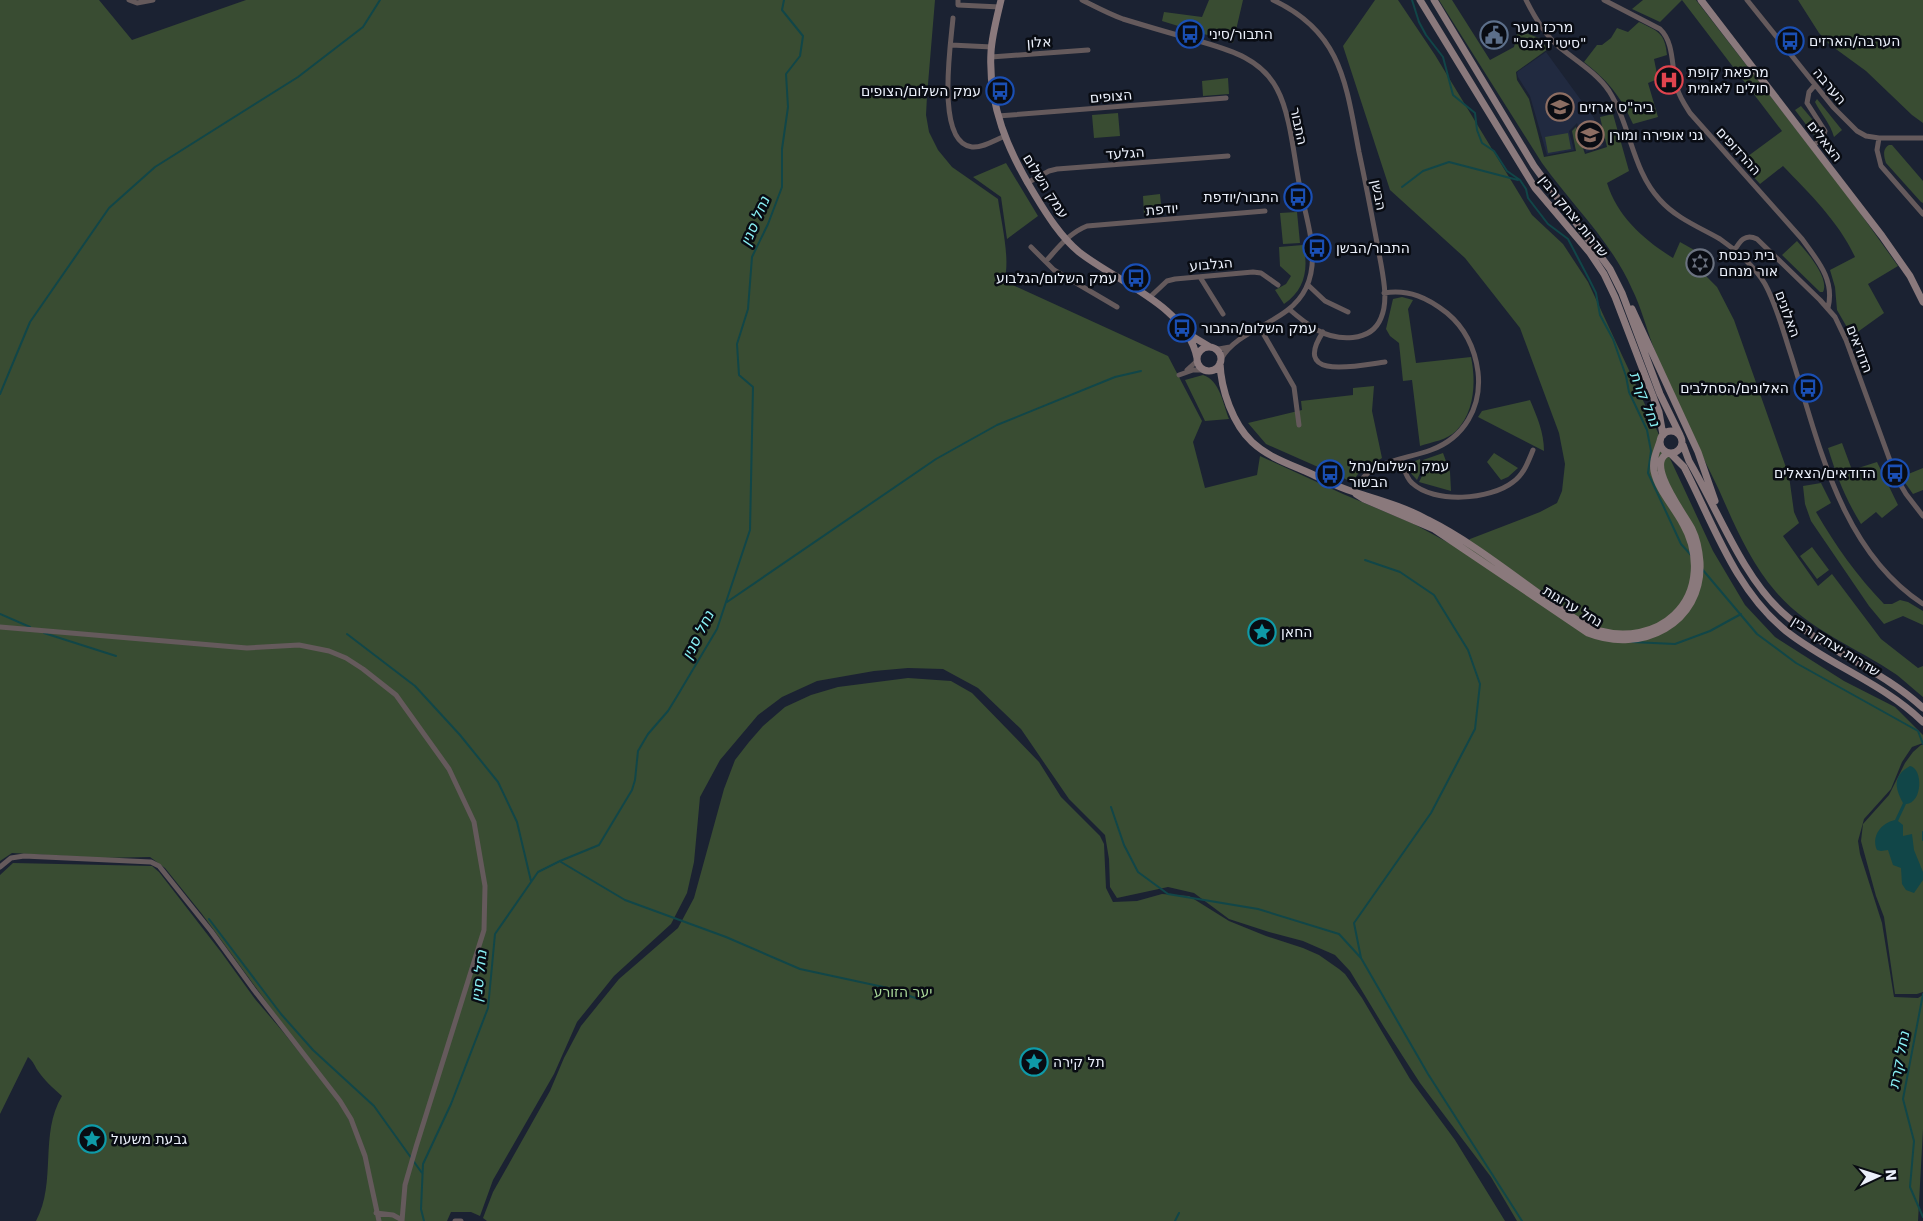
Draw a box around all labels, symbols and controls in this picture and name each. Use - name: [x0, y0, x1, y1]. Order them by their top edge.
- bus stop icon: התבור/סיני: [1175, 19, 1205, 49]
- place label: מרכז נוער "סיטי דאנס": [1513, 19, 1586, 51]
- public building icon: מרכז נוער "סיטי דאנס": [1479, 20, 1509, 50]
- place label: התבור/סיני: [1209, 26, 1273, 42]
- bus stop icon: הערבה/הארזים: [1775, 26, 1805, 56]
- street label: אלון: [1026, 33, 1052, 51]
- place label: הערבה/הארזים: [1809, 33, 1900, 49]
- place label: מרפאת קופת חולים לאומית: [1688, 64, 1769, 96]
- street label: הערבה: [1810, 64, 1850, 108]
- hospital icon: מרפאת קופת חולים לאומית: [1654, 65, 1684, 95]
- bus stop icon: עמק השלום/הצופים: [985, 76, 1015, 106]
- place label: עמק השלום/הצופים: [861, 83, 981, 99]
- street label: הצופים: [1089, 86, 1133, 106]
- school or university icon: ביה"ס ארזים: [1545, 92, 1575, 122]
- place label: ביה"ס ארזים: [1579, 99, 1654, 115]
- street label: התבור: [1287, 106, 1311, 146]
- street label: הצאלים: [1804, 117, 1846, 165]
- school or university icon: גני אופירה ומורן: [1575, 120, 1605, 150]
- street label: ההרדופים: [1713, 124, 1765, 178]
- place label: גני אופירה ומורן: [1609, 127, 1704, 143]
- street label: הגלעד: [1105, 144, 1145, 162]
- street label: עמק השלום: [1020, 151, 1072, 221]
- street label: שדרות יצחק רבין: [1536, 172, 1612, 260]
- street label: הבשן: [1368, 178, 1390, 212]
- bus stop icon: התבור/יודפת: [1283, 182, 1313, 212]
- place label: התבור/יודפת: [1204, 189, 1279, 205]
- water label: נחל סנין: [737, 193, 773, 249]
- street label: יודפת: [1145, 200, 1179, 218]
- bus stop icon: התבור/הבשן: [1302, 233, 1332, 263]
- place label: התבור/הבשן: [1336, 240, 1410, 256]
- place label: בית כנסת אור מנחם: [1719, 247, 1778, 279]
- synagogue icon: בית כנסת אור מנחם: [1685, 248, 1715, 278]
- street label: הגלבוע: [1189, 254, 1233, 274]
- bus stop icon: עמק השלום/הגלבוע: [1121, 263, 1151, 293]
- place label: עמק השלום/הגלבוע: [996, 270, 1117, 286]
- street label: האלונים: [1772, 289, 1804, 339]
- bus stop icon: עמק השלום/התבור: [1167, 313, 1197, 343]
- place label: עמק השלום/התבור: [1201, 320, 1317, 336]
- street label: הדודאים: [1844, 323, 1876, 375]
- water label: נחל קרת: [1626, 369, 1664, 429]
- bus stop icon: האלונים/הסחלבים: [1793, 373, 1823, 403]
- place label: האלונים/הסחלבים: [1680, 380, 1789, 396]
- place label: עמק השלום/נחל הבשור: [1349, 458, 1449, 490]
- bus stop icon: הדודאים/הצאלים: [1880, 458, 1910, 488]
- bus stop icon: עמק השלום/נחל הבשור: [1315, 459, 1345, 489]
- place label: הדודאים/הצאלים: [1774, 465, 1876, 481]
- street label: נחל ערוגות: [1540, 582, 1606, 630]
- water label: נחל סנין: [678, 608, 718, 662]
- street label: שדרות יצחק רבין: [1789, 612, 1883, 680]
- place icon: החאן: [1247, 617, 1277, 647]
- place label: החאן: [1281, 624, 1312, 640]
- water label: נחל סנין: [467, 949, 491, 1003]
- park label: יער הזורע: [874, 984, 932, 1000]
- water label: נחל קרת: [1885, 1030, 1913, 1090]
- place icon: תל קירה: [1019, 1047, 1049, 1077]
- place label: תל קירה: [1053, 1054, 1105, 1070]
- place icon: גבעת משעול: [77, 1124, 107, 1154]
- place label: גבעת משעול: [111, 1131, 187, 1147]
- north arrow: [1853, 1151, 1903, 1201]
- text: N: [1883, 1169, 1899, 1181]

